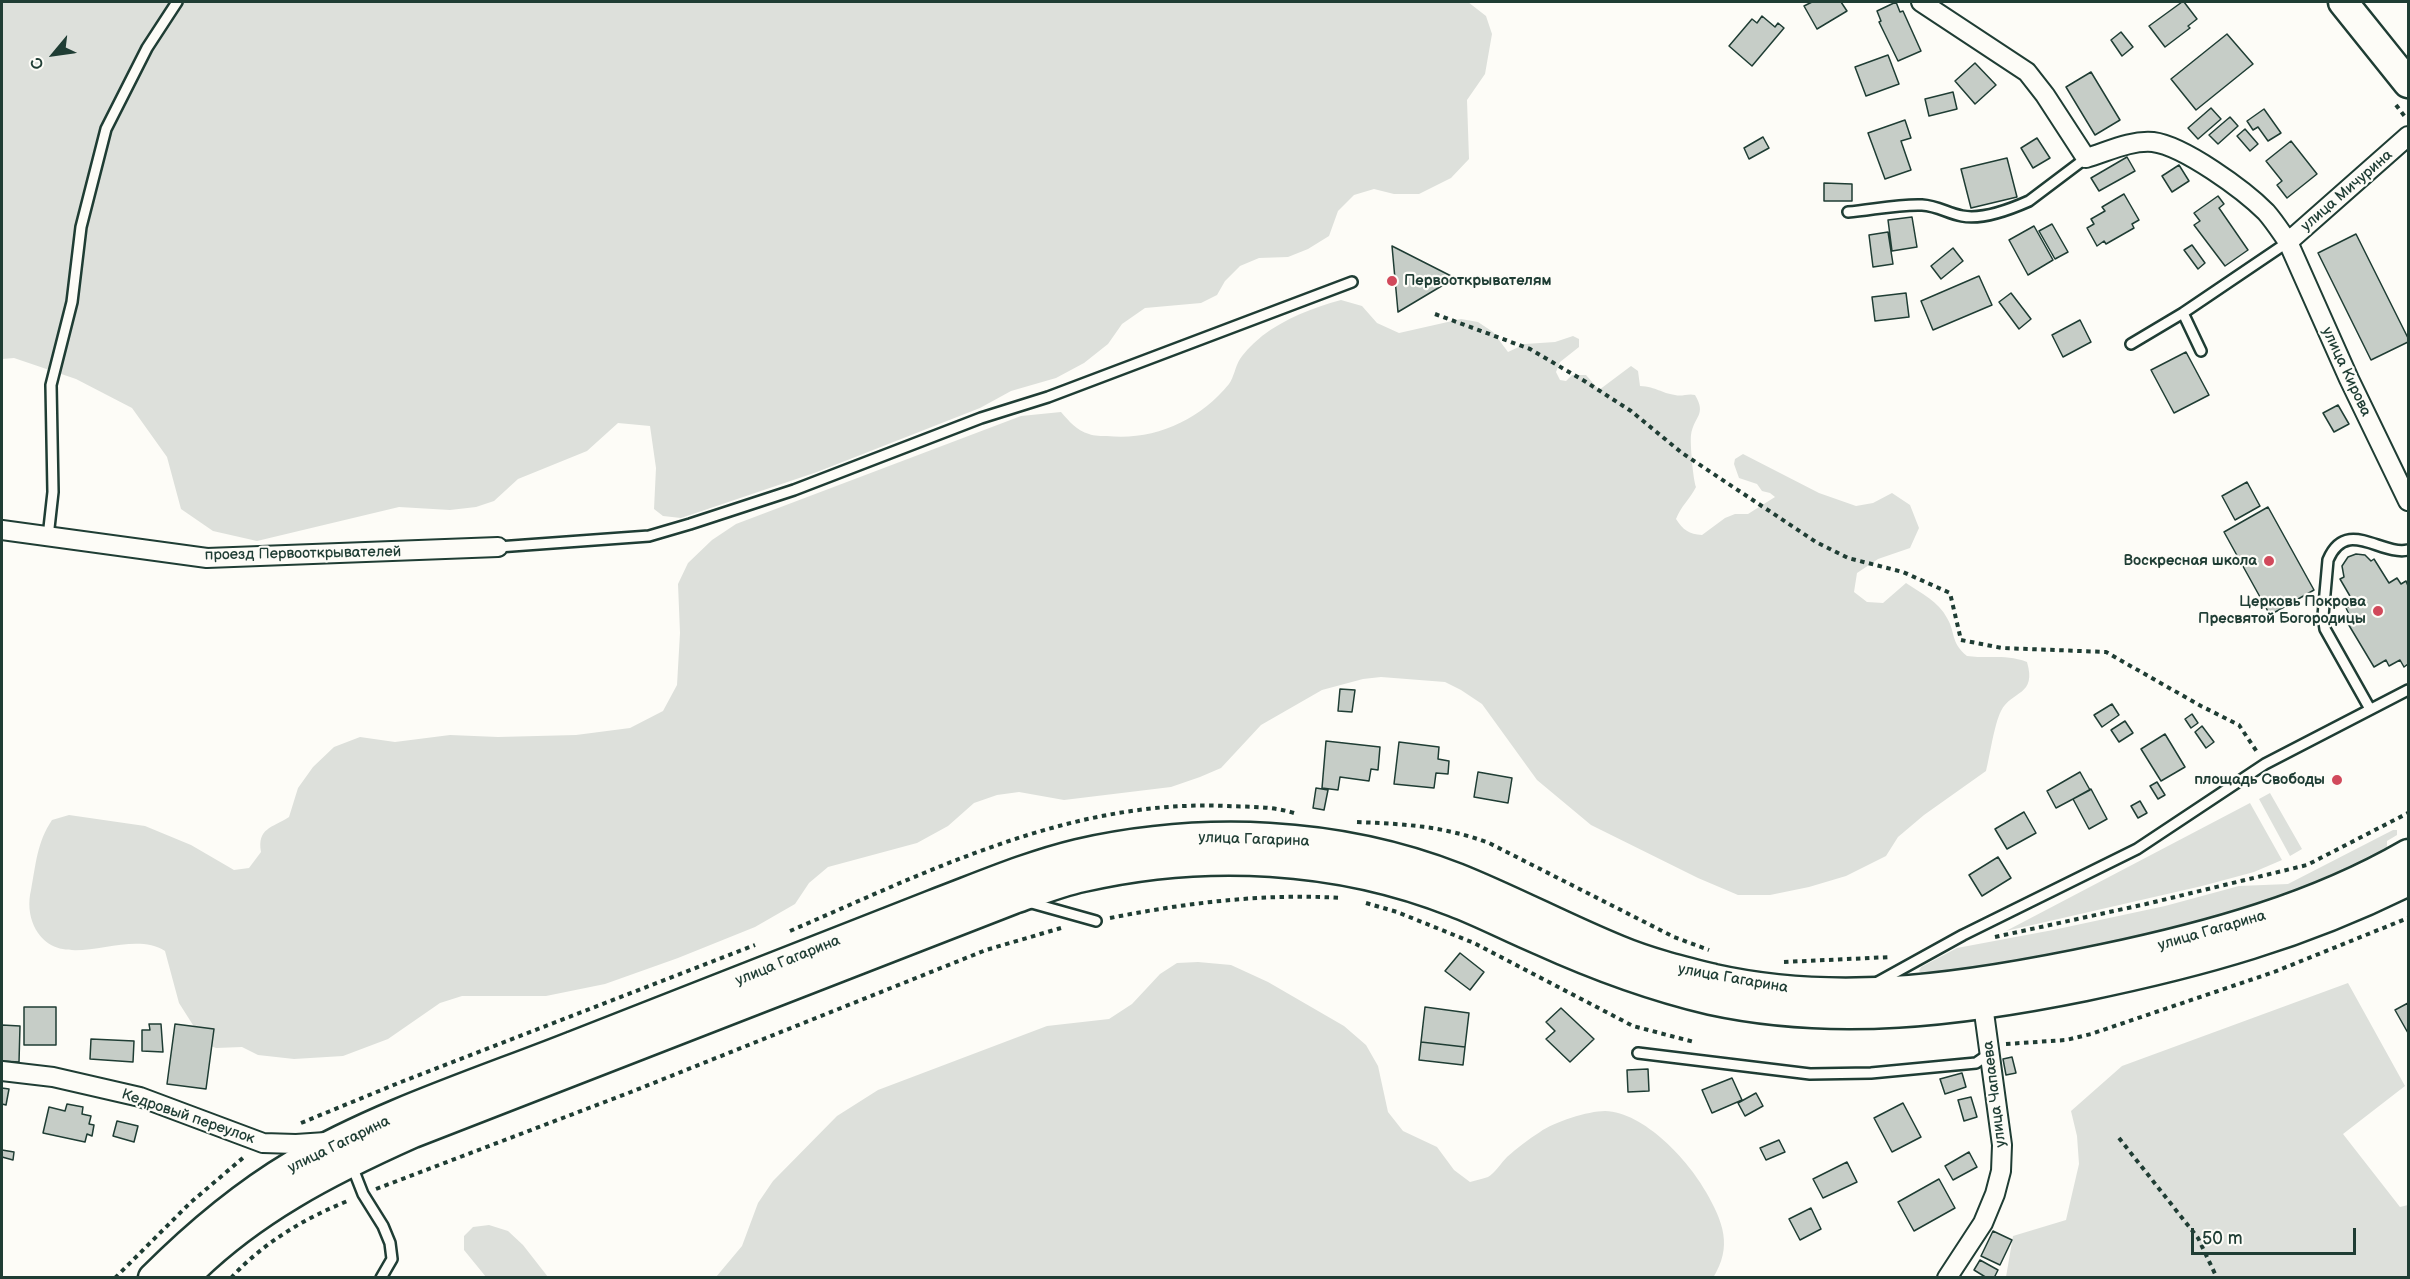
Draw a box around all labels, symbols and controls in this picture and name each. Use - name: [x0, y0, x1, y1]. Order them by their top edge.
- north arrow: [24, 24, 84, 84]
- text: С: [27, 53, 49, 72]
- street label: улица Мичурина: [2298, 146, 2396, 236]
- place label: Первооткрывателям: [1404, 272, 1552, 290]
- marker: Первооткрывателям: [1385, 274, 1399, 288]
- street label: улица Кирова: [2317, 324, 2375, 420]
- street label: проезд Первооткрывателей: [205, 543, 401, 565]
- place label: Воскресная школа: [2124, 552, 2257, 570]
- marker: Воскресная школа: [2262, 554, 2276, 568]
- place label: Церковь Покрова Пресвятой Богородицы: [2198, 593, 2366, 628]
- marker: Церковь Покрова Пресвятой Богородицы: [2371, 604, 2385, 618]
- place label: площадь Свободы: [2194, 771, 2325, 789]
- marker: площадь Свободы: [2330, 773, 2344, 787]
- street label: улица Гагарина: [1198, 829, 1310, 851]
- street label: улица Гагарина: [2156, 907, 2268, 955]
- street label: улица Гагарина: [733, 932, 843, 990]
- street label: улица Гагарина: [1677, 960, 1789, 998]
- street label: улица Чапаева: [1980, 1040, 2010, 1148]
- street label: Кедровый переулок: [119, 1086, 257, 1148]
- street label: улица Гагарина: [285, 1113, 393, 1177]
- scale bar: [2194, 1216, 2359, 1254]
- text: 50 m: [2202, 1228, 2243, 1249]

